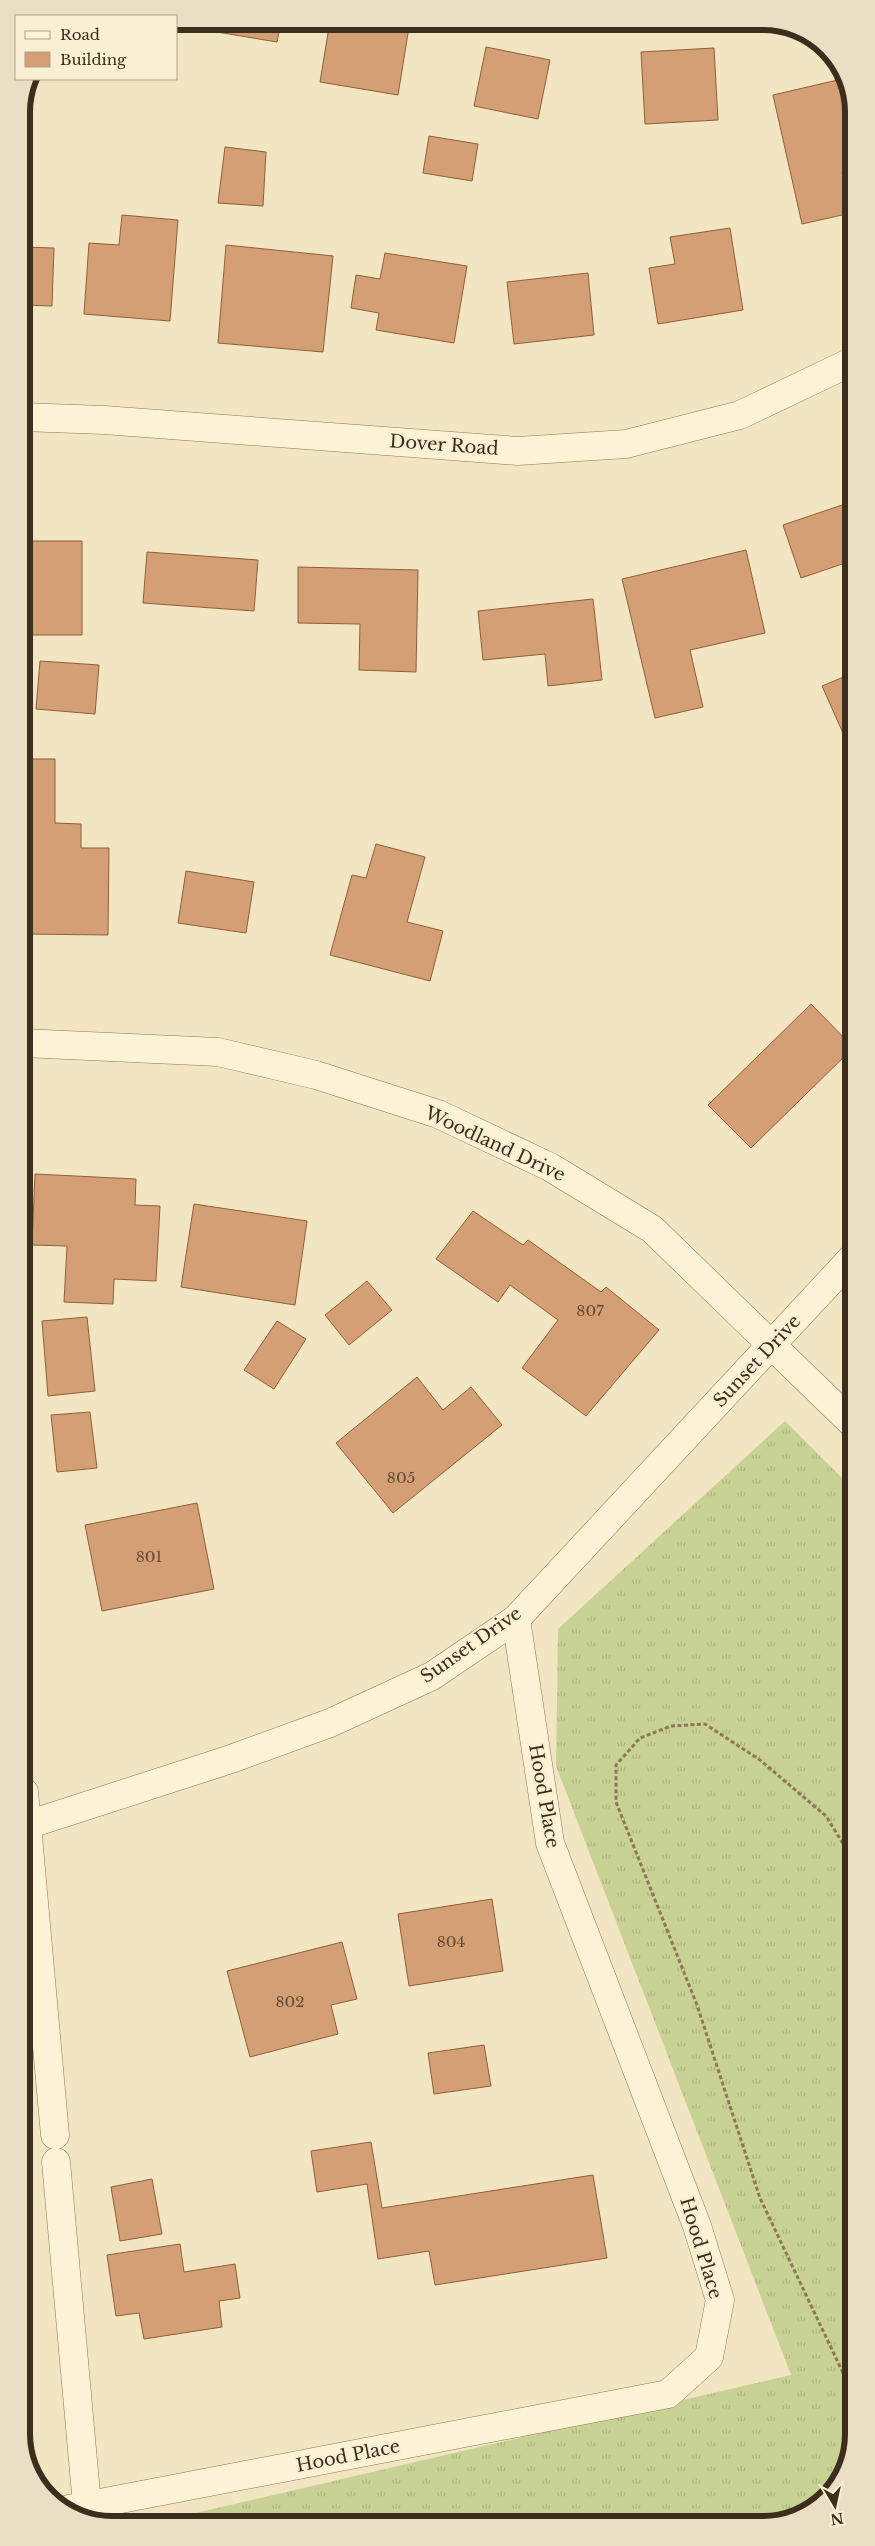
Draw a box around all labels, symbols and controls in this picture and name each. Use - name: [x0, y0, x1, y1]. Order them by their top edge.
- legend: [15, 15, 178, 80]
- text: Road: [60, 25, 100, 44]
- text: Building: [60, 50, 127, 69]
- street label: Dover Road: [389, 430, 499, 460]
- street label: Woodland Drive: [420, 1101, 569, 1186]
- house number: 807: [576, 1301, 604, 1320]
- street label: Sunset Drive: [709, 1310, 805, 1412]
- house number: 805: [387, 1468, 415, 1487]
- house number: 801: [136, 1547, 162, 1566]
- street label: Sunset Drive: [416, 1602, 526, 1688]
- street label: Hood Place: [524, 1742, 564, 1850]
- house number: 804: [437, 1932, 465, 1951]
- house number: 802: [275, 1992, 305, 2011]
- street label: Hood Place: [675, 2194, 727, 2302]
- street label: Hood Place: [294, 2435, 402, 2477]
- north arrow: [810, 2481, 860, 2531]
- text: N: [829, 2509, 845, 2529]

